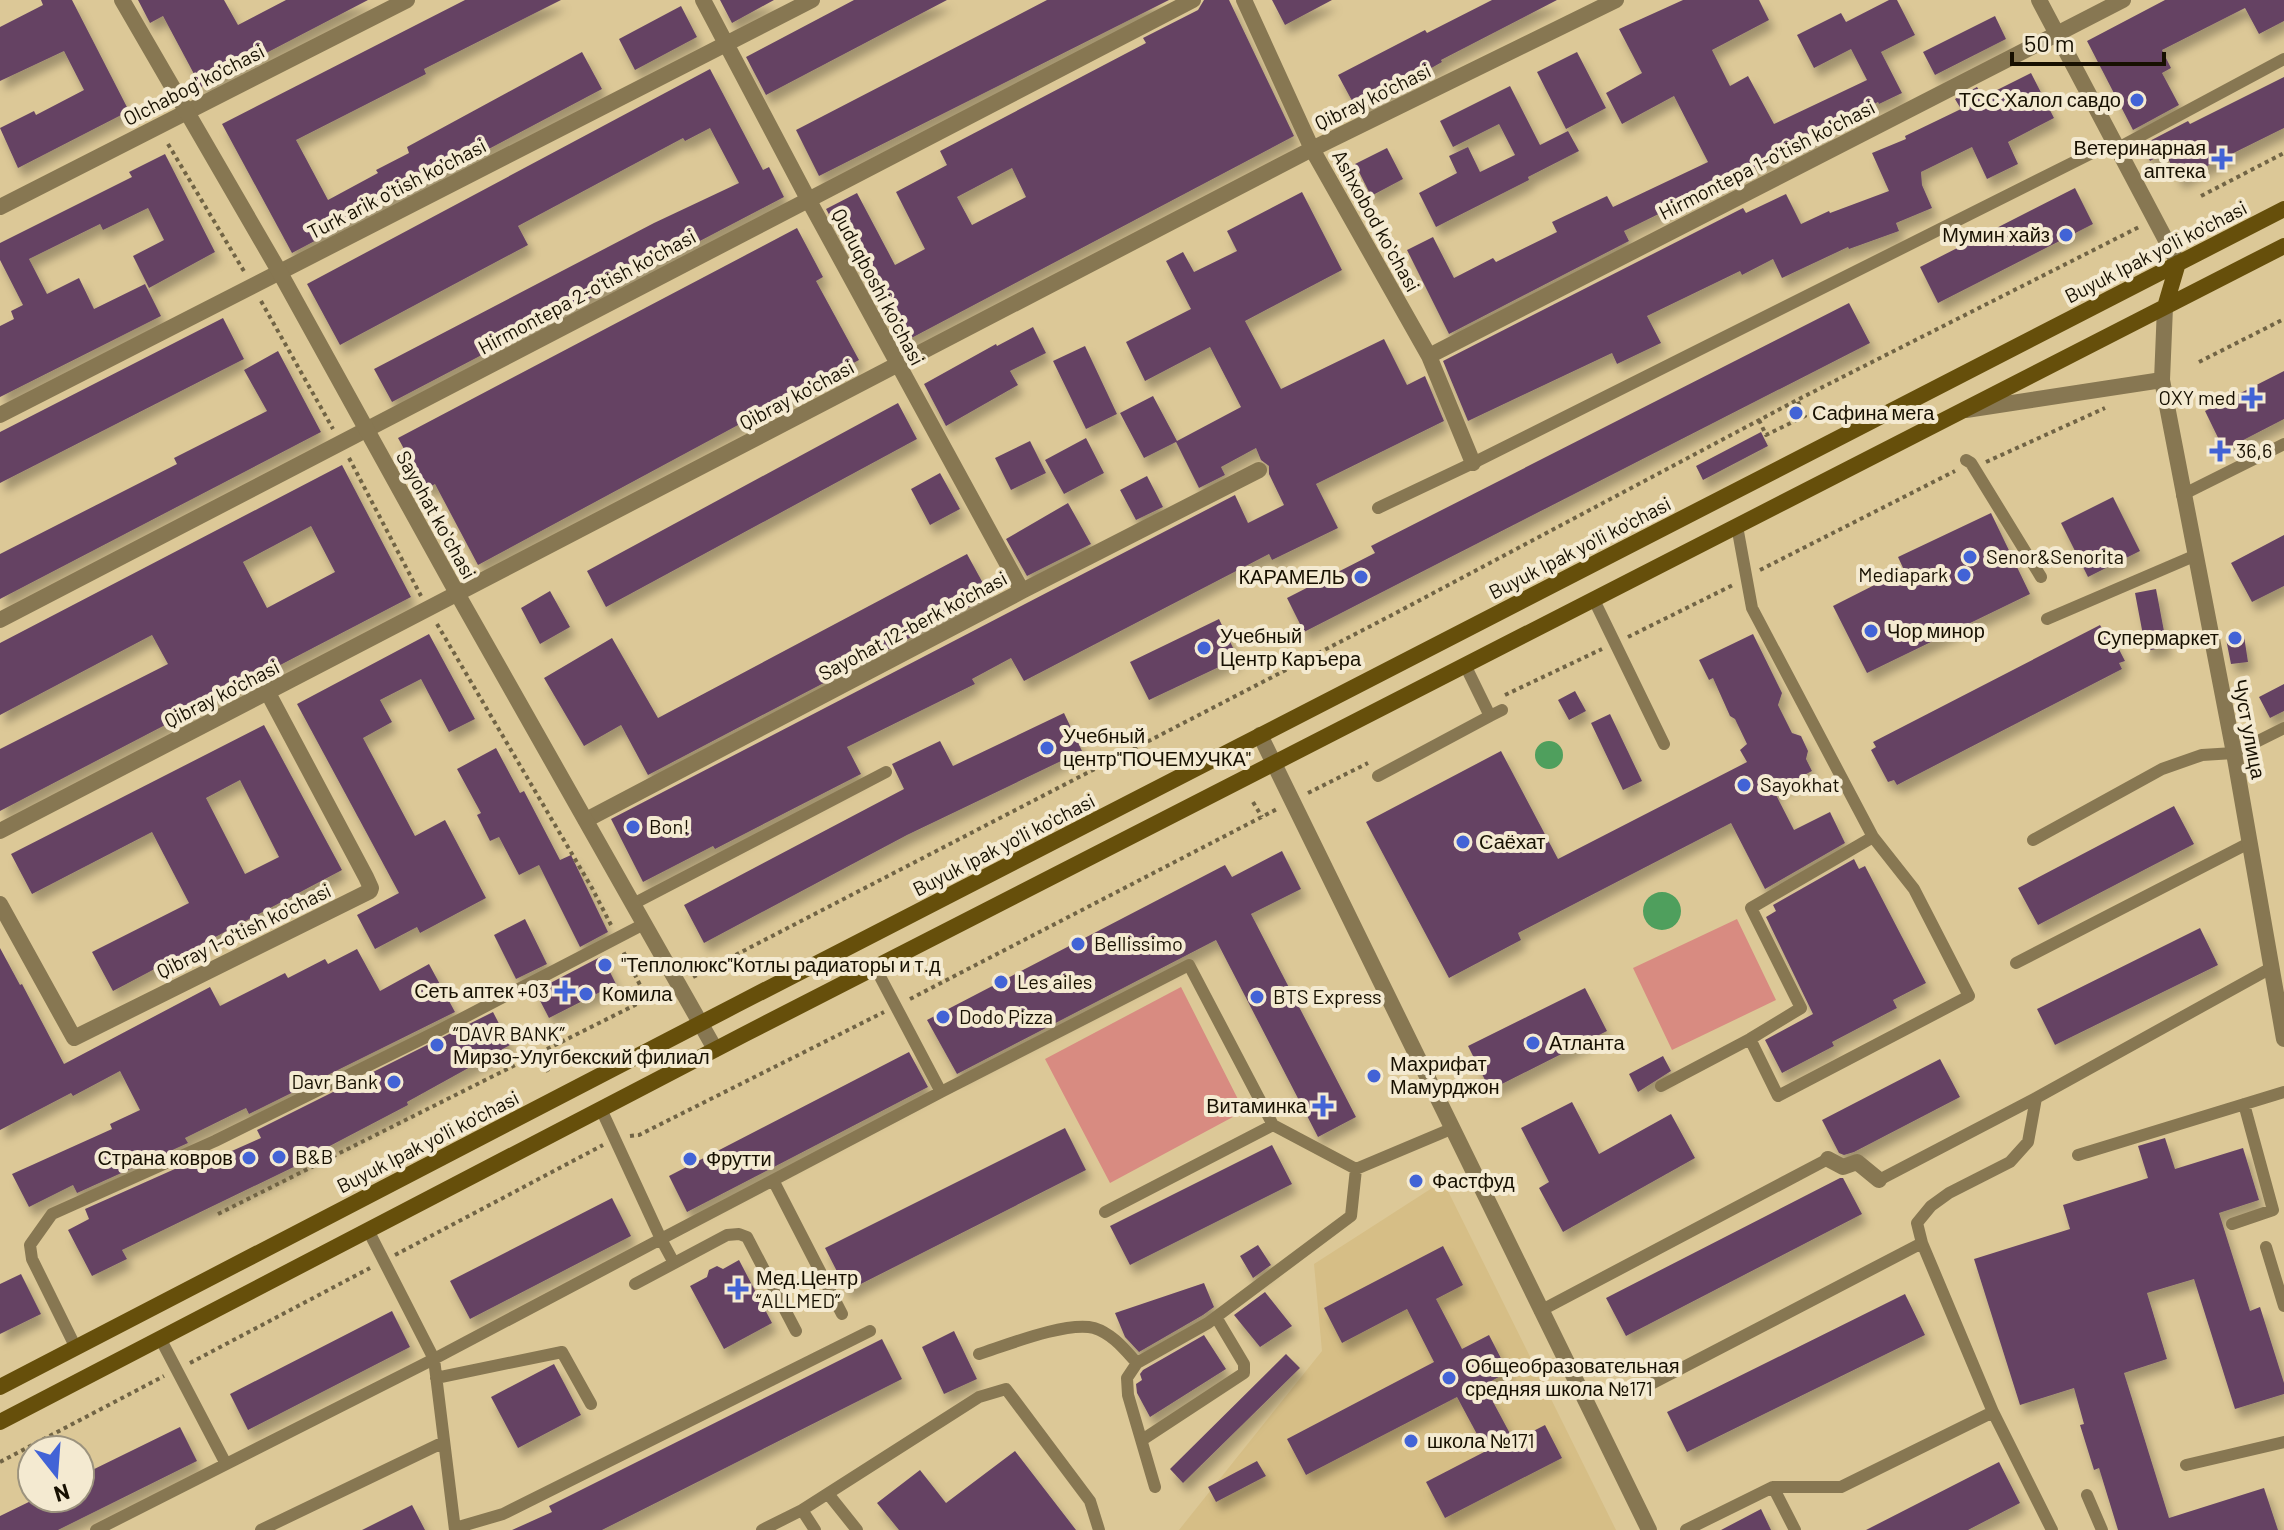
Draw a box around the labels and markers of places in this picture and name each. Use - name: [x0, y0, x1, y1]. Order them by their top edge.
- place label: ТСС Халол савдо: [1959, 87, 2121, 111]
- marker: ТСС Халол савдо: [2128, 91, 2146, 109]
- place label: Ветеринарная аптека: [2074, 135, 2207, 182]
- marker: Ветеринарная аптека: [2213, 150, 2231, 168]
- place label: Мумин хайз: [1942, 222, 2050, 246]
- marker: Мумин хайз: [2057, 226, 2075, 244]
- place label: OXY med: [2158, 385, 2236, 409]
- marker: OXY med: [2243, 389, 2261, 407]
- place label: Сафина мега: [1812, 400, 1935, 424]
- marker: Сафина мега: [1787, 404, 1805, 422]
- place label: 36,6: [2236, 438, 2272, 462]
- marker: 36,6: [2211, 442, 2229, 460]
- place label: Senor&Senorita: [1986, 544, 2124, 568]
- marker: Senor&Senorita: [1961, 548, 1979, 566]
- place label: Mediapark: [1858, 562, 1948, 586]
- place label: КАРАМЕЛЬ: [1238, 564, 1345, 588]
- marker: Mediapark: [1955, 566, 1973, 584]
- marker: КАРАМЕЛЬ: [1352, 568, 1370, 586]
- place label: Чор минор: [1887, 618, 1985, 642]
- marker: Чор минор: [1862, 622, 1880, 640]
- place label: Учебный Центр Каръера: [1220, 623, 1362, 670]
- place label: Супермаркет: [2097, 625, 2219, 649]
- marker: Супермаркет: [2226, 629, 2244, 647]
- marker: Учебный Центр Каръера: [1195, 639, 1213, 657]
- place label: Учебный центр"ПОЧЕМУЧКА": [1063, 723, 1251, 770]
- marker: Учебный центр"ПОЧЕМУЧКА": [1038, 739, 1056, 757]
- place label: Sayokhat: [1760, 772, 1840, 796]
- marker: Sayokhat: [1735, 776, 1753, 794]
- place label: Bon!: [649, 814, 690, 838]
- marker: Bon!: [624, 818, 642, 836]
- place label: Саёхат: [1479, 829, 1546, 853]
- marker: Саёхат: [1454, 833, 1472, 851]
- place label: Bellissimo: [1094, 931, 1183, 955]
- marker: Bellissimo: [1069, 935, 1087, 953]
- place label: "Теплолюкс"Котлы радиаторы и т.д: [621, 952, 941, 976]
- marker: "Теплолюкс"Котлы радиаторы и т.д: [596, 956, 614, 974]
- place label: Les ailes: [1017, 969, 1092, 993]
- marker: Les ailes: [992, 973, 1010, 991]
- place label: Сеть аптек +03: [414, 978, 549, 1002]
- place label: Комила: [602, 981, 673, 1005]
- marker: Сеть аптек +03: [556, 982, 574, 1000]
- place label: BTS Express: [1273, 984, 1382, 1008]
- marker: Комила: [577, 985, 595, 1003]
- marker: BTS Express: [1248, 988, 1266, 1006]
- place label: Dodo Pizza: [959, 1004, 1053, 1028]
- marker: Dodo Pizza: [934, 1008, 952, 1026]
- place label: “DAVR BANK” Мирзо-Улугбекский филиал: [453, 1021, 710, 1068]
- place label: Атланта: [1549, 1030, 1625, 1054]
- marker: Атланта: [1524, 1034, 1542, 1052]
- marker: “DAVR BANK” Мирзо-Улугбекский филиал: [428, 1036, 446, 1054]
- place label: Махрифат Мамурджон: [1390, 1051, 1500, 1098]
- marker: Махрифат Мамурджон: [1365, 1067, 1383, 1085]
- place label: Davr Bank: [291, 1069, 378, 1093]
- marker: Davr Bank: [385, 1073, 403, 1091]
- place label: Витаминка: [1206, 1093, 1308, 1117]
- marker: Витаминка: [1314, 1097, 1332, 1115]
- place label: B&B: [295, 1144, 333, 1168]
- place label: Страна ковров: [97, 1145, 233, 1169]
- place label: Фрутти: [706, 1146, 772, 1170]
- marker: B&B: [270, 1148, 288, 1166]
- marker: Страна ковров: [240, 1149, 258, 1167]
- marker: Фрутти: [681, 1150, 699, 1168]
- place label: Фастфуд: [1432, 1168, 1515, 1192]
- marker: Фастфуд: [1407, 1172, 1425, 1190]
- place label: Мед.Центр “ALLMED”: [756, 1265, 858, 1312]
- marker: Мед.Центр “ALLMED”: [727, 1278, 749, 1300]
- place label: Общеобразовательная средняя школа №171: [1465, 1353, 1680, 1400]
- marker: Общеобразовательная средняя школа №171: [1440, 1369, 1458, 1387]
- place label: школа №171: [1427, 1428, 1534, 1452]
- marker: школа №171: [1402, 1432, 1420, 1450]

